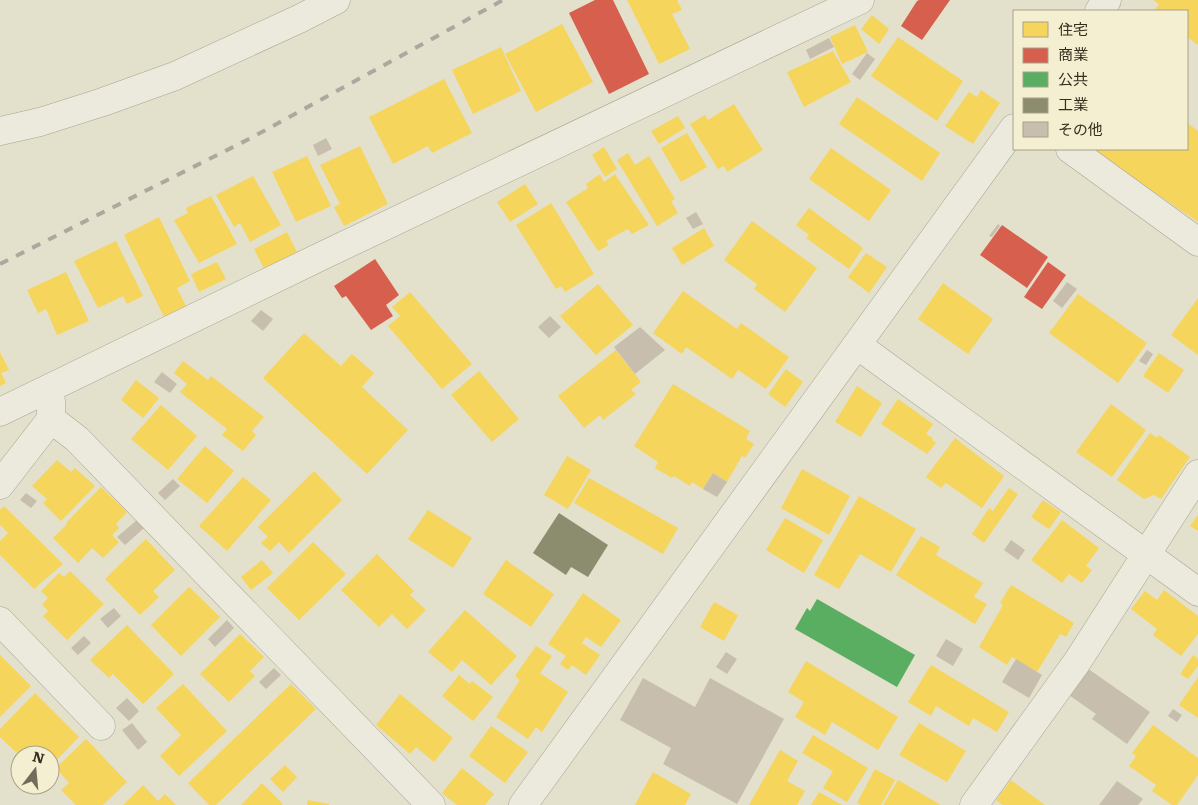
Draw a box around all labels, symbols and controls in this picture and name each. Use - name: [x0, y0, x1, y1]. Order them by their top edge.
- legend: [1013, 10, 1188, 150]
- text: 住宅: [1058, 17, 1088, 40]
- text: 商業: [1058, 42, 1088, 65]
- text: 公共: [1058, 67, 1088, 90]
- text: 工業: [1058, 92, 1088, 115]
- text: その他: [1058, 117, 1103, 140]
- north arrow: [10, 745, 60, 795]
- text: N: [30, 745, 48, 768]

